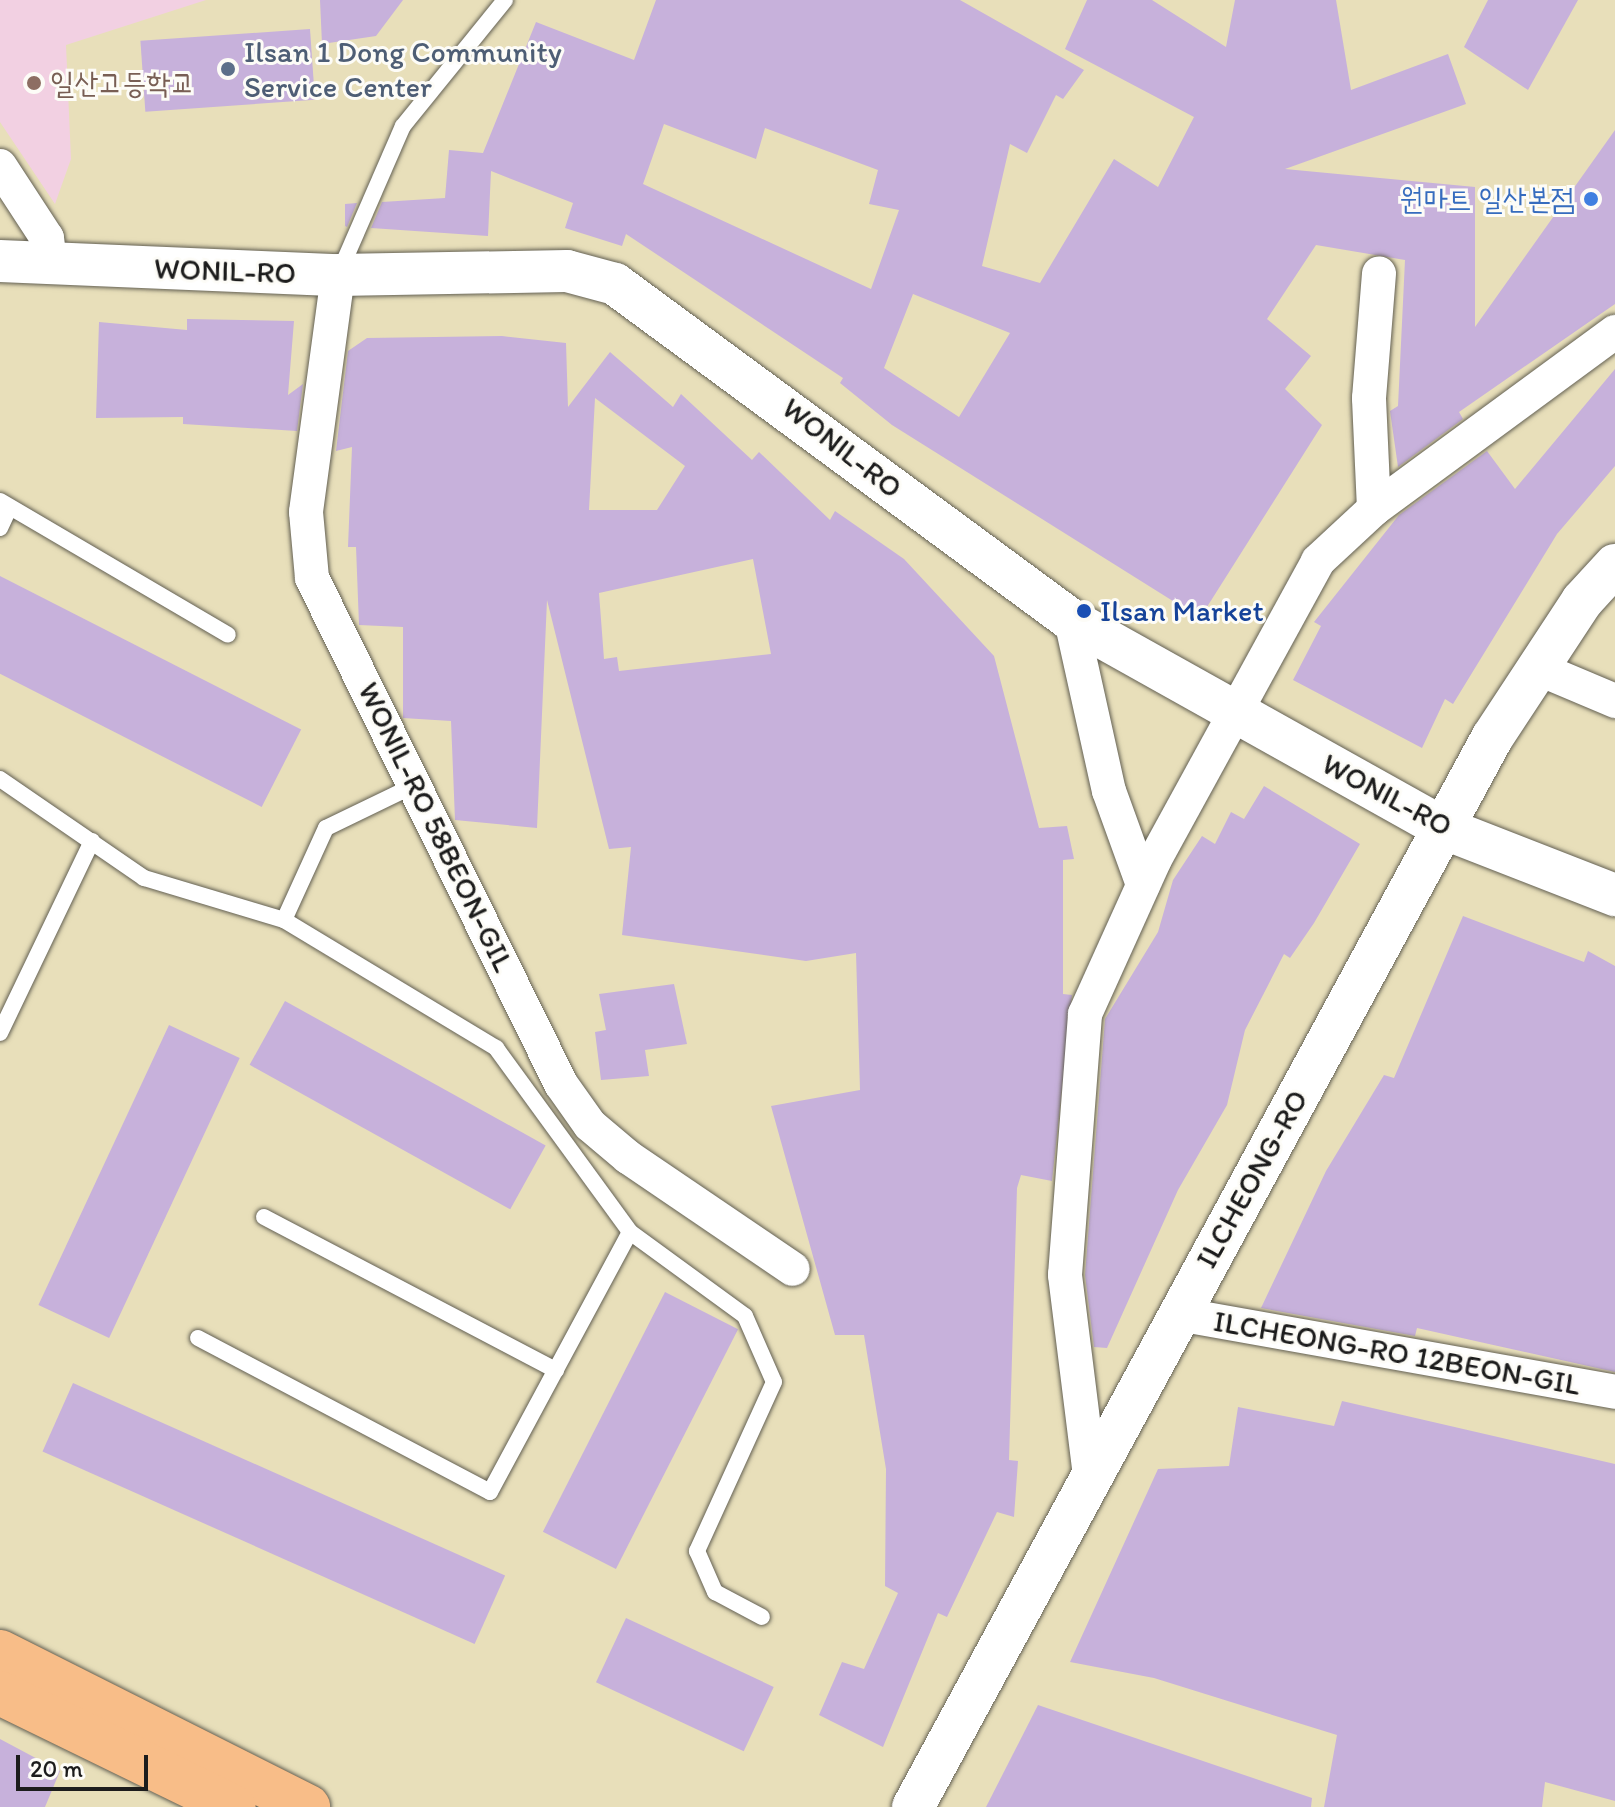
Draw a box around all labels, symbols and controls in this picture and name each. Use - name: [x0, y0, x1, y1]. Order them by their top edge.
- place label: Ilsan 1 Dong Community Service Center: [244, 34, 562, 104]
- marker: Ilsan 1 Dong Community Service Center: [219, 60, 237, 78]
- place label: 일산고등학교: [50, 65, 195, 101]
- marker: 일산고등학교: [25, 74, 43, 92]
- place label: 원마트 일산본점: [1399, 181, 1575, 217]
- marker: 원마트 일산본점: [1582, 190, 1600, 208]
- street label: WONIL-RO: [153, 251, 297, 291]
- street label: WONIL-RO: [775, 390, 909, 506]
- place label: Ilsan Market: [1100, 593, 1264, 629]
- marker: Ilsan Market: [1075, 602, 1093, 620]
- street label: WONIL-RO 58BEON-GIL: [350, 676, 522, 978]
- street label: WONIL-RO: [1316, 746, 1458, 844]
- street label: ILCHEONG-RO: [1188, 1084, 1316, 1274]
- street label: ILCHEONG-RO 12BEON-GIL: [1211, 1303, 1583, 1403]
- scale bar: [20, 1739, 152, 1789]
- text: 20 m: [30, 1754, 83, 1783]

